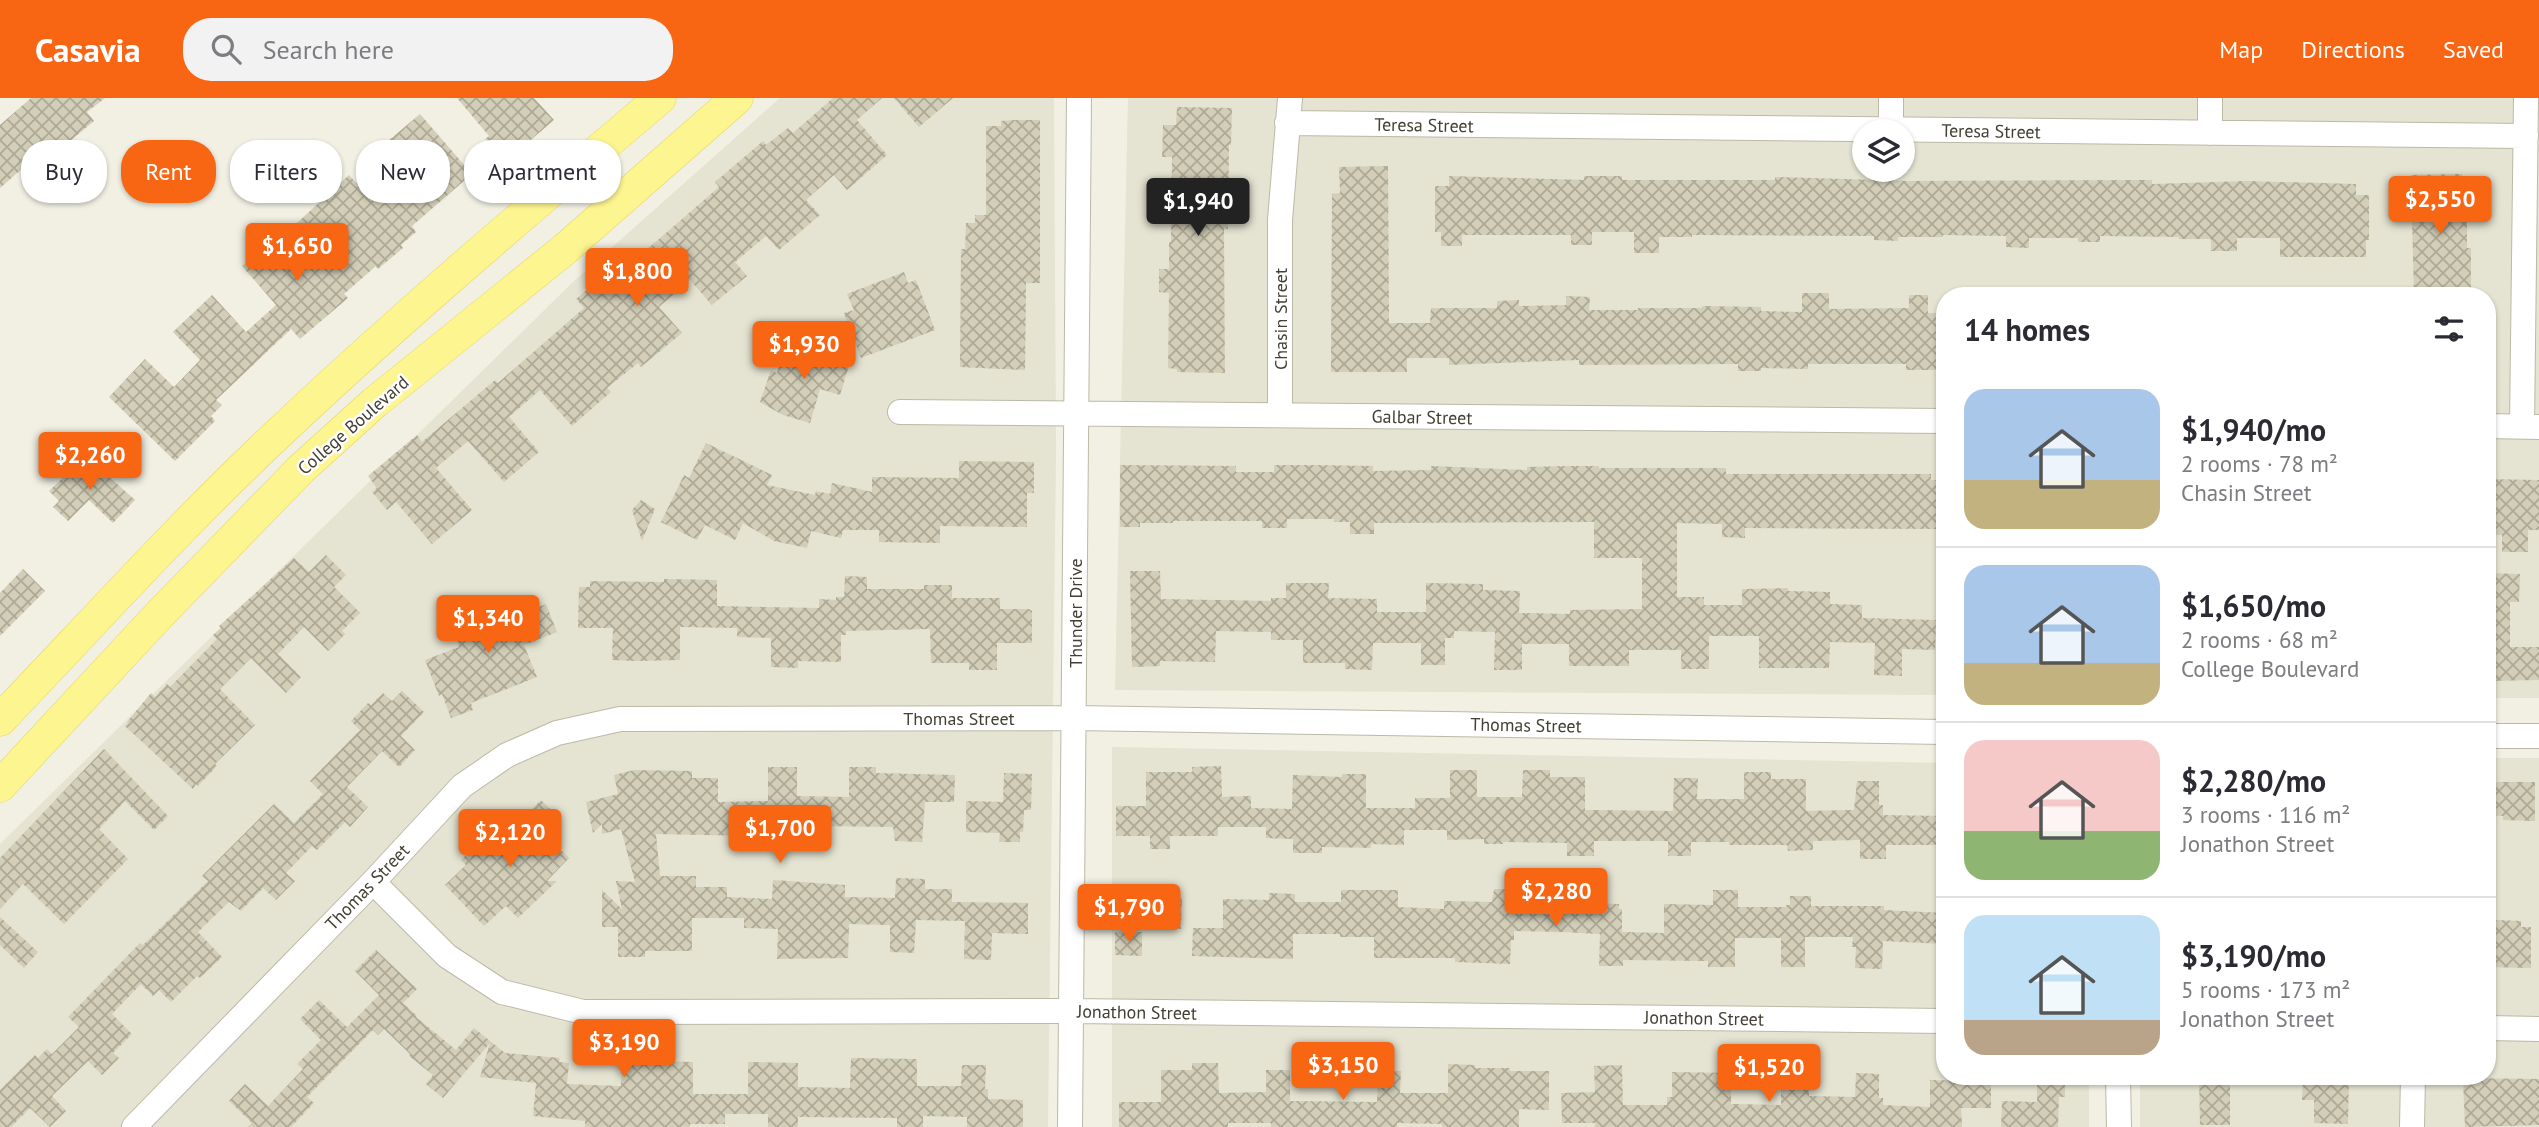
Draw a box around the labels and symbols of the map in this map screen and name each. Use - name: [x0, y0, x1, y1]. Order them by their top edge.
- street label: Teresa Street: [1374, 113, 1474, 137]
- street label: Teresa Street: [1941, 119, 2041, 143]
- pin: $2,550: [2383, 176, 2497, 236]
- pin: $1,940: [1141, 178, 1255, 238]
- pin: $1,650: [240, 223, 354, 283]
- pin: $1,800: [580, 248, 694, 308]
- street label: Chasin Street: [1269, 268, 1292, 370]
- pin: $1,930: [747, 322, 861, 381]
- street label: College Boulevard: [293, 371, 413, 479]
- street label: Galbar Street: [1371, 405, 1473, 429]
- pin: $2,260: [33, 432, 147, 492]
- street label: Thunder Drive: [1064, 558, 1087, 668]
- pin: $1,340: [431, 596, 545, 655]
- street label: Thomas Street: [903, 707, 1015, 730]
- street label: Thomas Street: [1470, 713, 1582, 737]
- pin: $1,700: [723, 806, 837, 865]
- pin: $2,120: [453, 810, 567, 869]
- street label: Thomas Street: [320, 839, 414, 935]
- pin: $2,280: [1499, 868, 1613, 928]
- pin: $1,790: [1072, 884, 1186, 944]
- street label: Jonathon Street: [1076, 999, 1197, 1025]
- street label: Jonathon Street: [1643, 1005, 1764, 1031]
- pin: $3,190: [567, 1020, 681, 1079]
- pin: $3,150: [1286, 1042, 1400, 1102]
- pin: $1,520: [1712, 1044, 1826, 1104]

